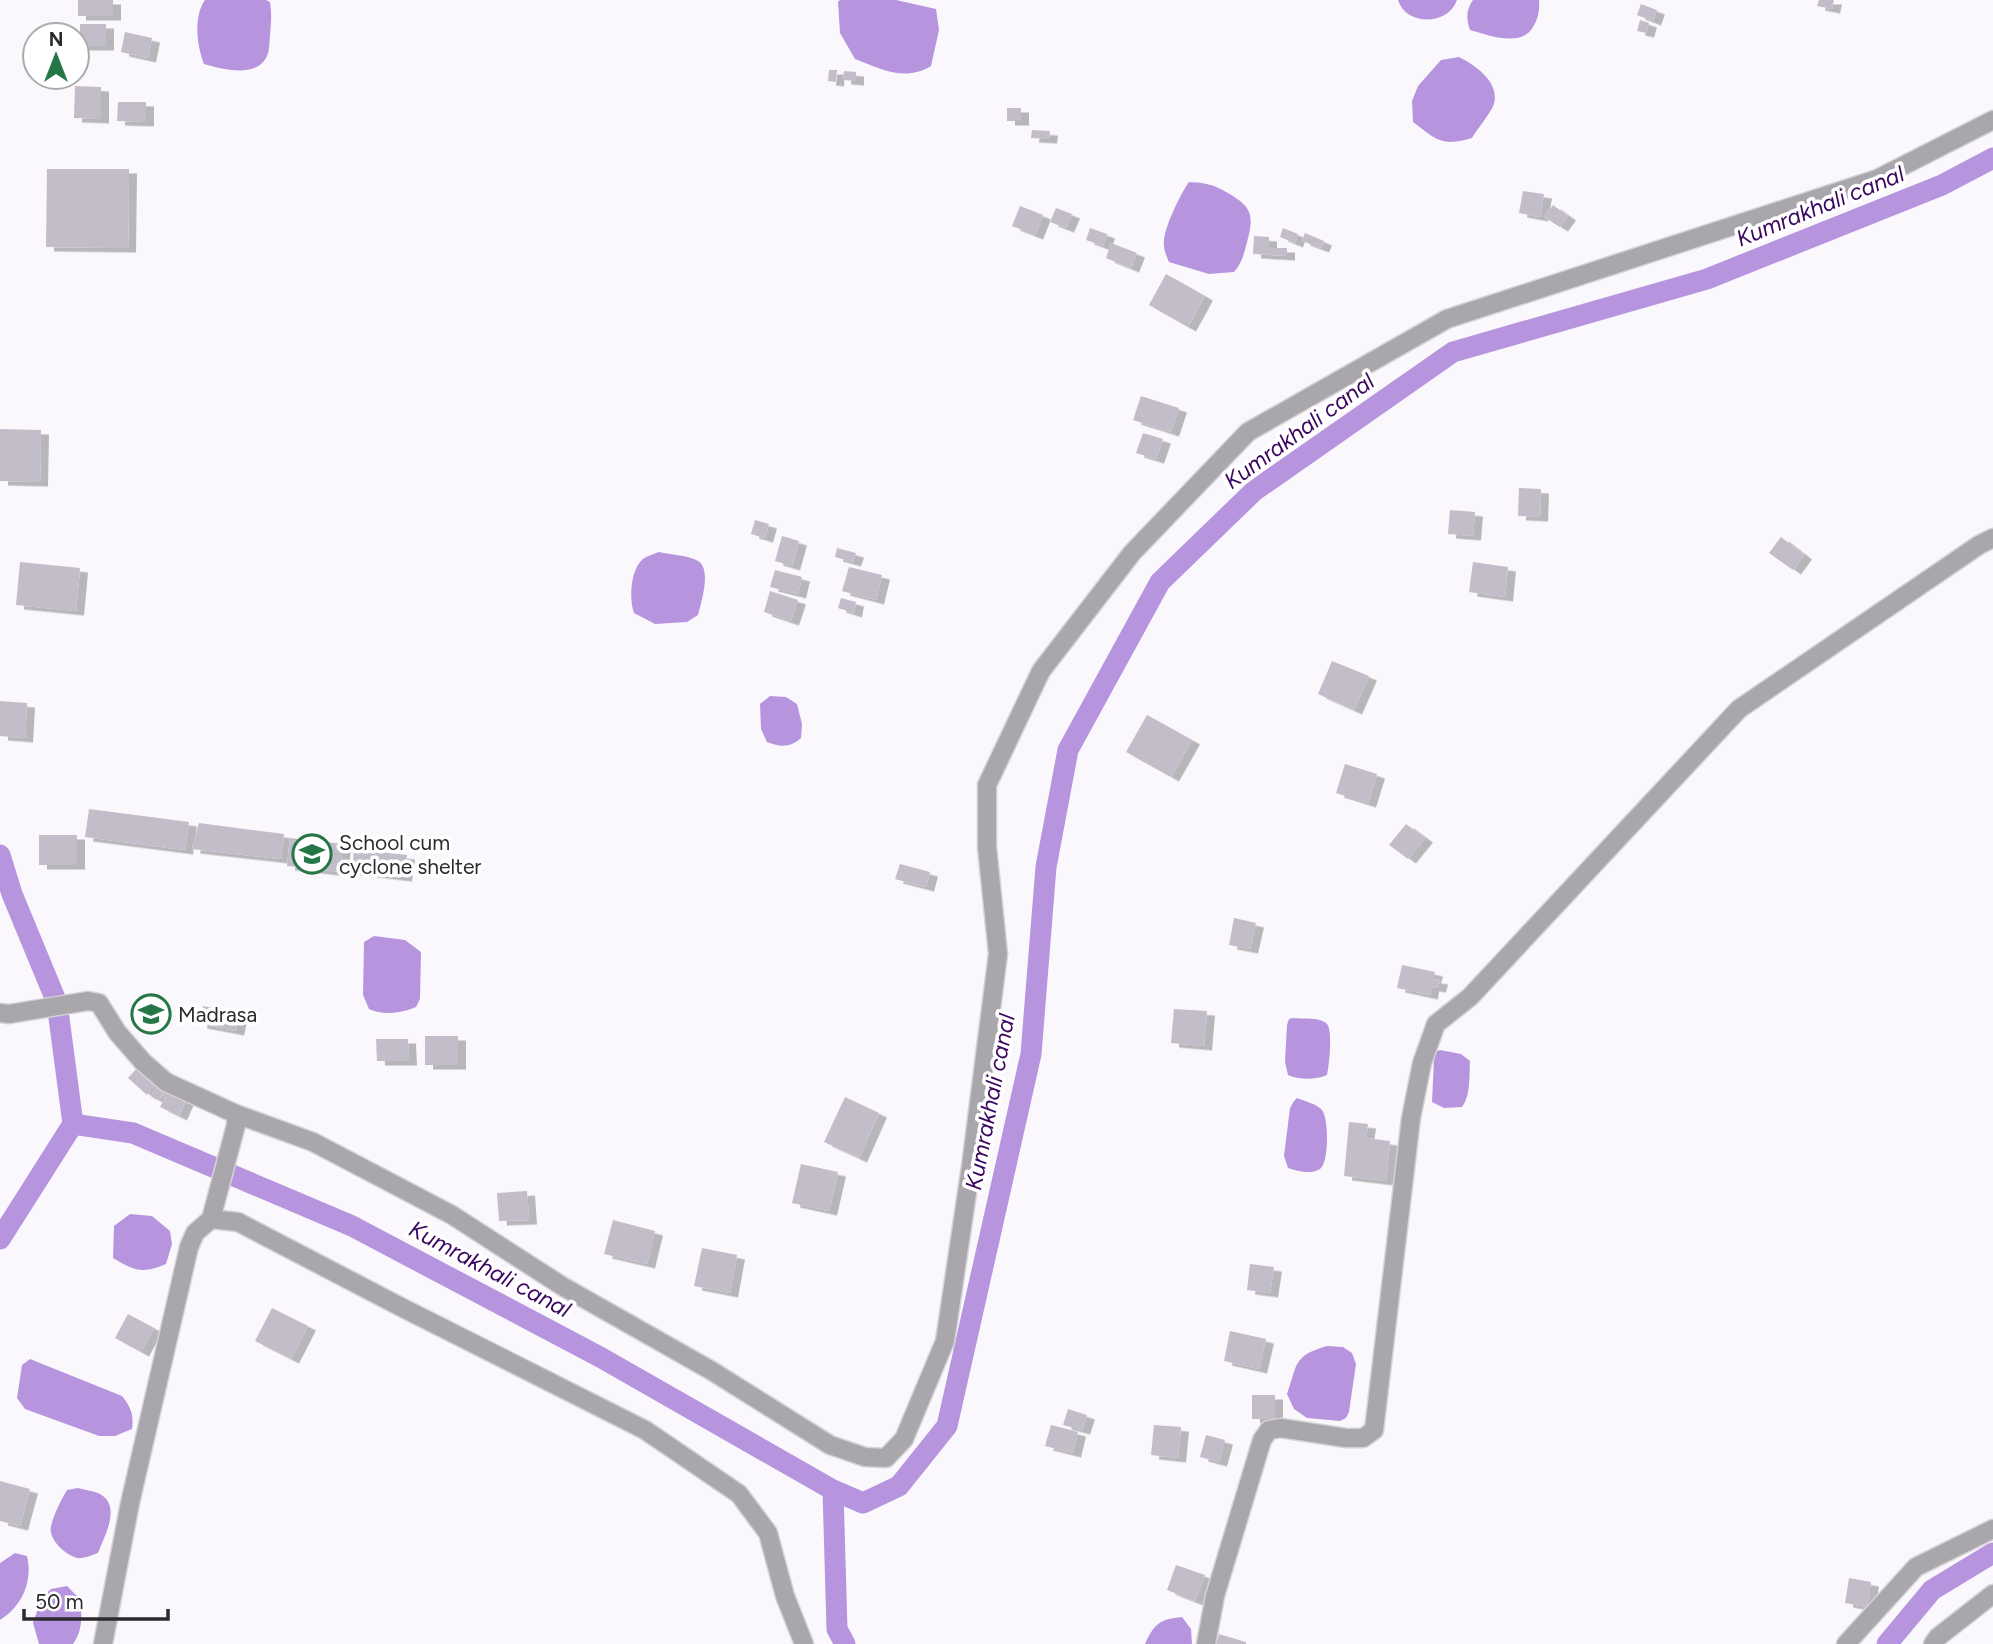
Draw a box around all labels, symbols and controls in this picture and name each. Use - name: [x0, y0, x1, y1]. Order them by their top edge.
- north arrow: [21, 21, 91, 91]
- text: N: [49, 28, 63, 51]
- water label: Kumrakhali canal: [1732, 159, 1909, 252]
- water label: Kumrakhali canal: [1218, 367, 1380, 495]
- place label: School cum cyclone shelter: [339, 830, 481, 879]
- school or university icon: School cum cyclone shelter: [291, 833, 333, 875]
- school or university icon: Madrasa: [130, 993, 172, 1035]
- place label: Madrasa: [178, 1002, 257, 1027]
- water label: Kumrakhali canal: [959, 1011, 1021, 1192]
- water label: Kumrakhali canal: [405, 1215, 576, 1324]
- scale bar: [24, 1578, 168, 1622]
- text: 50 m: [35, 1589, 84, 1614]

